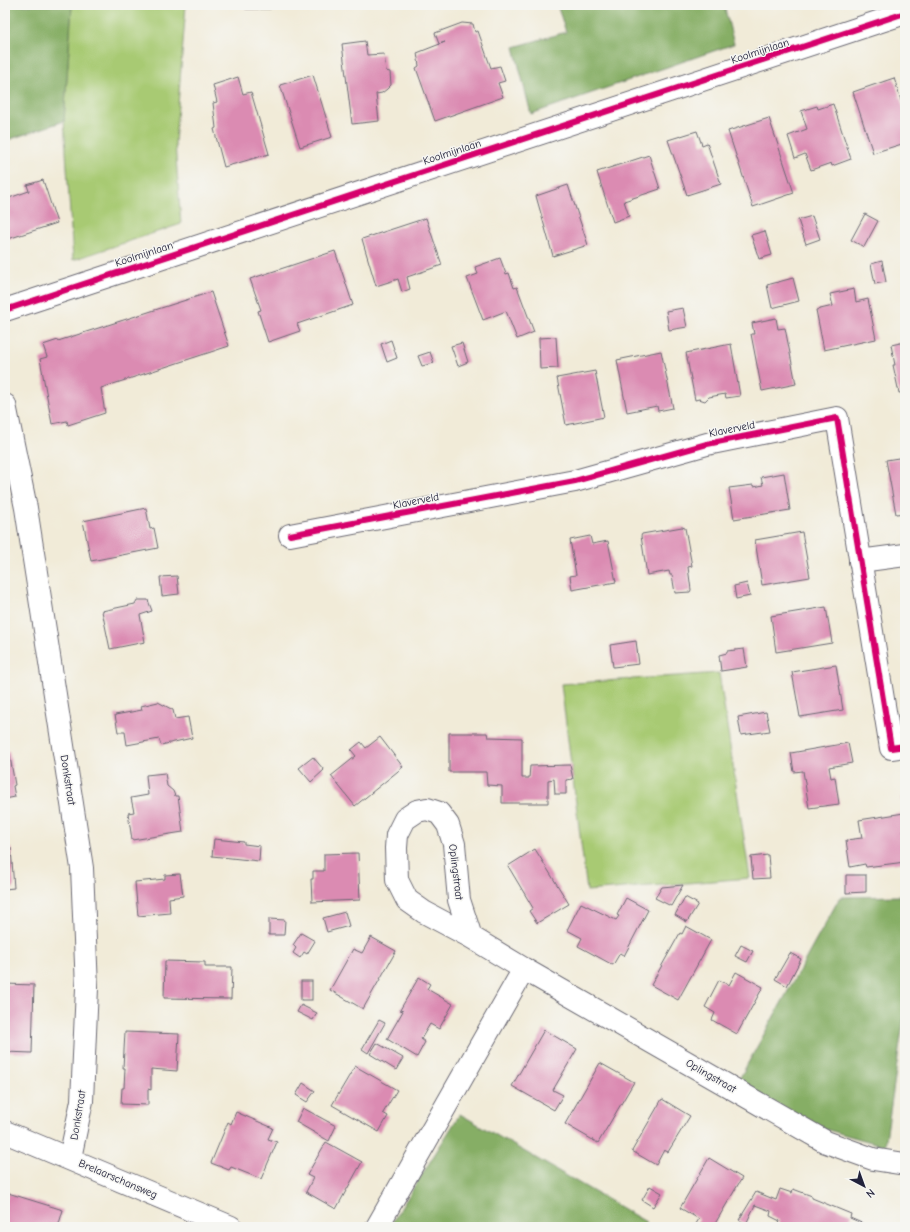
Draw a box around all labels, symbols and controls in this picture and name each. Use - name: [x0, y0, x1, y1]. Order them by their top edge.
- street label: Koolmijnlaan: [729, 35, 791, 67]
- street label: Koolmijnlaan: [421, 136, 483, 168]
- street label: Koolmijnlaan: [113, 238, 175, 270]
- street label: Klaverveld: [708, 418, 756, 440]
- street label: Klaverveld: [392, 490, 440, 512]
- street label: Donkstraat: [58, 754, 79, 807]
- street label: Oplingstraat: [446, 843, 466, 901]
- street label: Oplingstraat: [683, 1056, 739, 1096]
- street label: Donkstraat: [68, 1088, 89, 1141]
- street label: Brelaarschansweg: [77, 1157, 159, 1201]
- north arrow: [844, 1166, 884, 1206]
- text: N: [863, 1186, 877, 1200]

